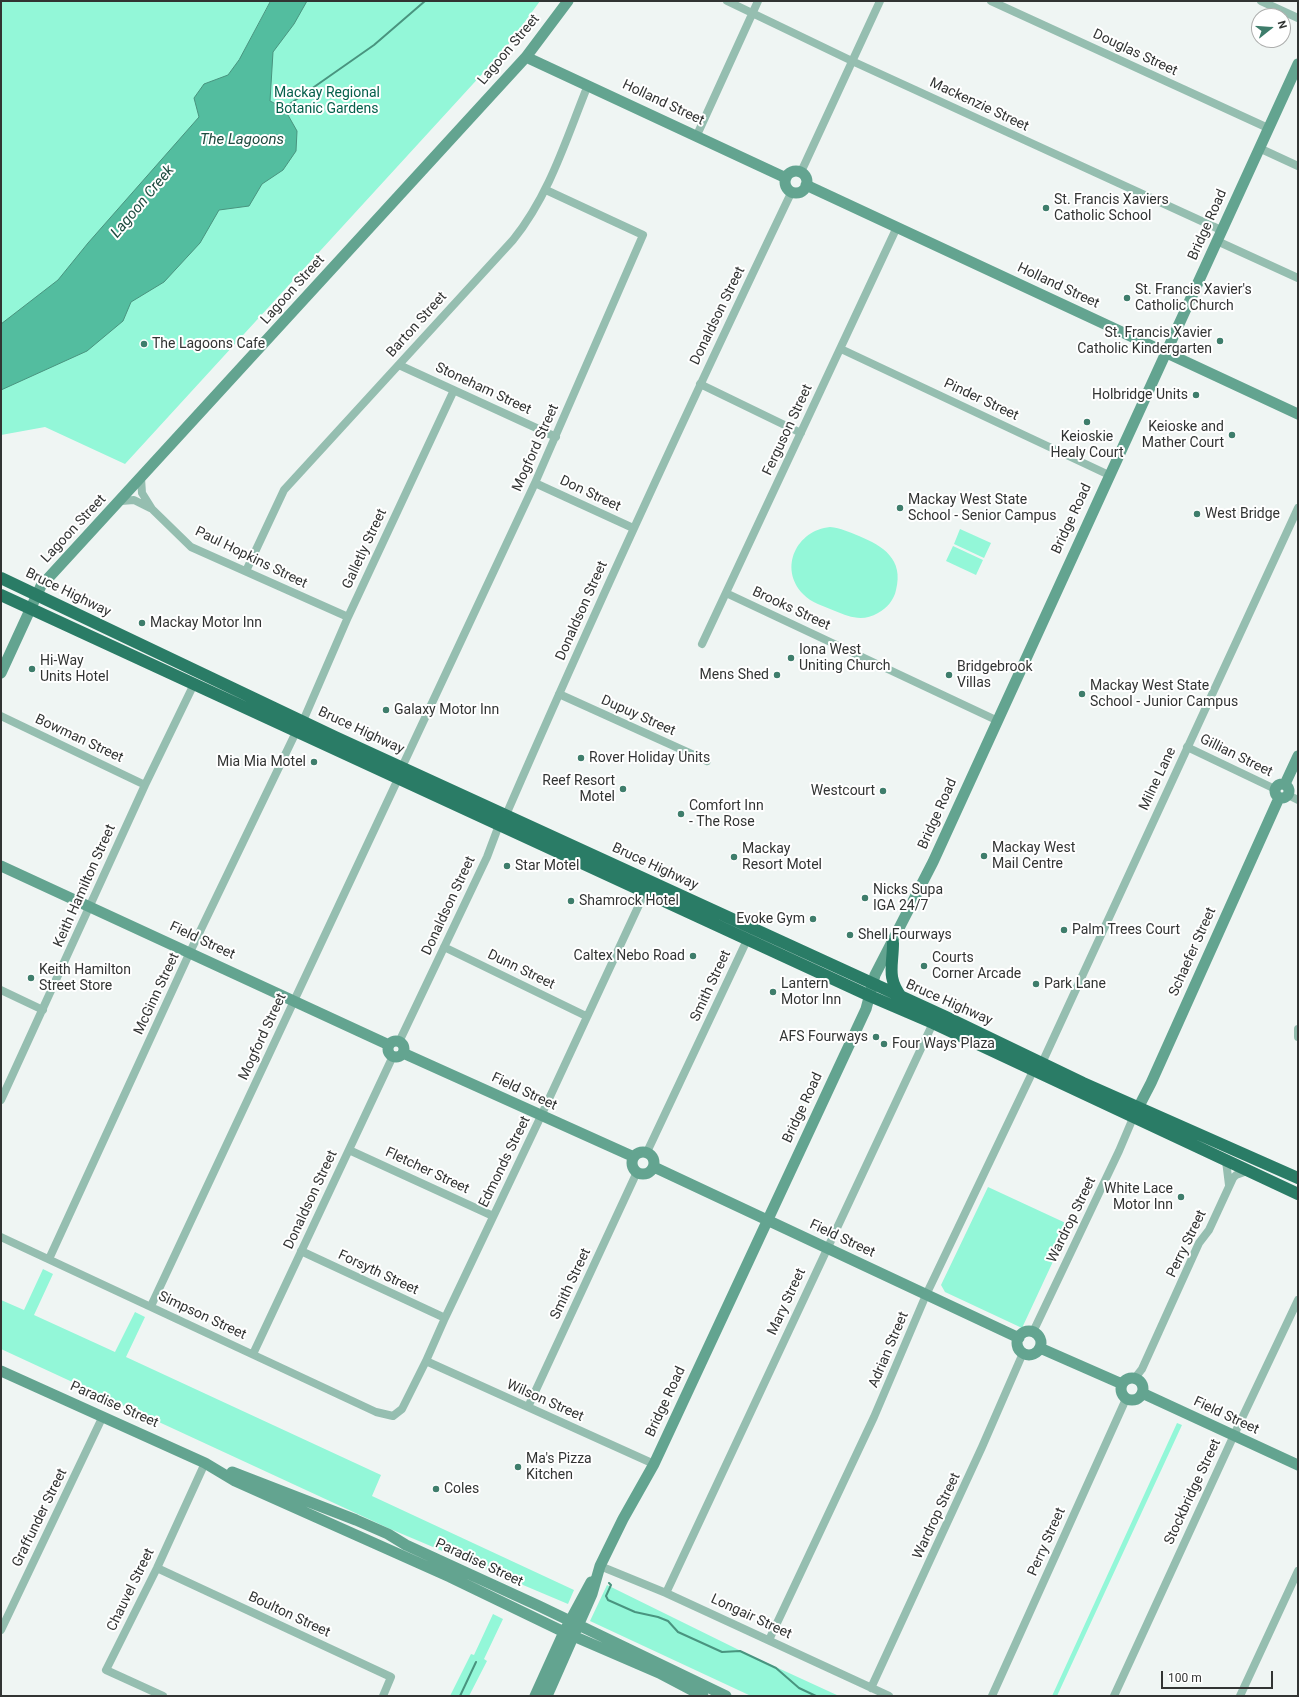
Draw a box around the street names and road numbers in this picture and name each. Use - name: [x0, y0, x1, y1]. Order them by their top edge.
- street label: Lagoon Street: [475, 11, 543, 89]
- street label: Douglas Street: [1090, 26, 1180, 80]
- street label: Mackenzie Street: [927, 75, 1031, 135]
- street label: Holland Street: [619, 77, 707, 129]
- street label: Bridge Road: [1185, 187, 1231, 263]
- street label: Lagoon Street: [258, 252, 328, 328]
- street label: Holland Street: [1014, 260, 1102, 312]
- street label: Donaldson Street: [687, 264, 749, 368]
- street label: Barton Street: [383, 289, 451, 361]
- street label: Stoneham Street: [432, 359, 534, 419]
- street label: Pinder Street: [941, 375, 1021, 425]
- street label: Ferguson Street: [760, 382, 816, 478]
- street label: Mogford Street: [509, 402, 563, 494]
- street label: Don Street: [557, 473, 623, 515]
- street label: Bridge Road: [1048, 481, 1096, 557]
- street label: Lagoon Street: [38, 491, 110, 567]
- street label: Galletly Street: [339, 506, 391, 592]
- street label: Paul Hopkins Street: [192, 524, 310, 592]
- street label: Donaldson Street: [553, 559, 611, 663]
- street label: Bruce Highway: [23, 565, 113, 621]
- street label: Brooks Street: [749, 584, 833, 634]
- street label: Dupuy Street: [598, 692, 678, 740]
- street label: Bruce Highway: [315, 704, 407, 758]
- street label: Bowman Street: [32, 711, 126, 767]
- street label: Gillian Street: [1197, 731, 1275, 781]
- street label: Milne Lane: [1136, 745, 1180, 813]
- street label: Bridge Road: [915, 776, 961, 852]
- street label: Keith Hamilton Street: [50, 822, 120, 950]
- street label: Bruce Highway: [609, 840, 701, 894]
- street label: Donaldson Street: [419, 854, 479, 958]
- street label: Schaefer Street: [1166, 905, 1220, 999]
- street label: Field Street: [167, 919, 237, 963]
- street label: Dunn Street: [485, 946, 557, 994]
- street label: Smith Street: [687, 948, 735, 1024]
- street label: McGinn Street: [131, 950, 183, 1038]
- street label: Bruce Highway: [903, 976, 995, 1030]
- street label: Mogford Street: [236, 991, 290, 1083]
- street label: Field Street: [489, 1070, 559, 1114]
- street label: Bridge Road: [779, 1070, 827, 1146]
- street label: Edmonds Street: [476, 1114, 534, 1210]
- street label: Fletcher Street: [382, 1144, 472, 1198]
- street label: Donaldson Street: [281, 1148, 341, 1252]
- street label: Wardrop Street: [1044, 1174, 1100, 1266]
- street label: Perry Street: [1163, 1208, 1211, 1280]
- street label: Field Street: [807, 1217, 877, 1261]
- street label: Smith Street: [547, 1246, 595, 1322]
- street label: Forsyth Street: [335, 1247, 421, 1299]
- street label: Mary Street: [764, 1266, 810, 1338]
- street label: Simpson Street: [155, 1288, 249, 1344]
- street label: Adrian Street: [865, 1309, 913, 1391]
- street label: Bridge Road: [642, 1364, 690, 1440]
- street label: Wilson Street: [504, 1377, 586, 1425]
- street label: Paradise Street: [67, 1378, 161, 1432]
- street label: Field Street: [1191, 1394, 1261, 1438]
- street label: Stockbridge Street: [1161, 1436, 1225, 1548]
- street label: Graffunder Street: [9, 1466, 71, 1570]
- street label: Wardrop Street: [910, 1470, 964, 1562]
- street label: Perry Street: [1025, 1505, 1069, 1579]
- street label: Paradise Street: [432, 1535, 526, 1591]
- street label: Chauvel Street: [104, 1546, 158, 1634]
- street label: Boulton Street: [245, 1589, 333, 1641]
- street label: Longair Street: [708, 1591, 794, 1643]

